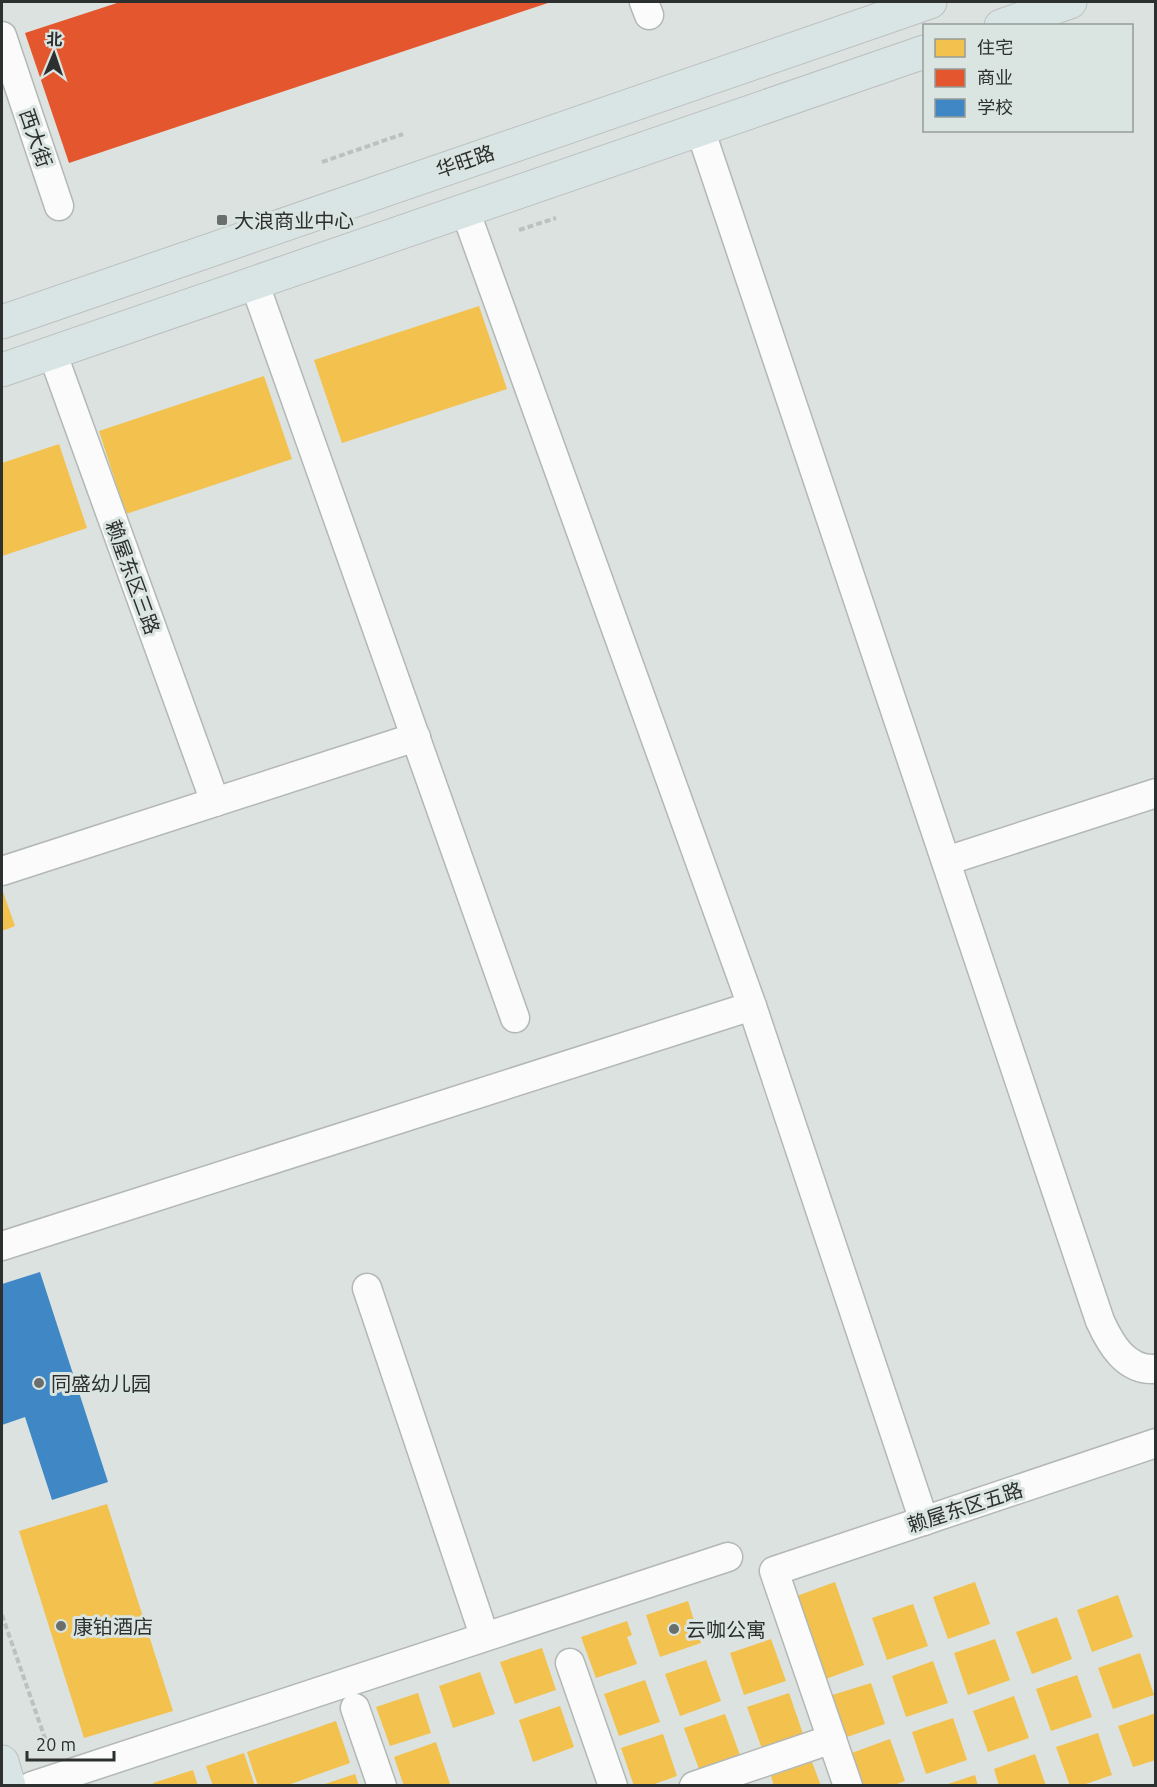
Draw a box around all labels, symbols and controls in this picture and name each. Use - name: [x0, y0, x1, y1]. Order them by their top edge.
- north arrow: [24, 24, 84, 84]
- legend: [923, 24, 1133, 132]
- text: 北: [46, 30, 63, 48]
- text: 住宅: [977, 37, 1013, 57]
- text: 商业: [977, 67, 1013, 87]
- text: 学校: [977, 97, 1013, 117]
- street label: 西大街: [15, 106, 57, 170]
- street label: 华旺路: [433, 140, 497, 182]
- place label: 大浪商业中心: [234, 209, 354, 232]
- marker: 大浪商业中心: [215, 213, 229, 227]
- street label: 赖屋东区三路: [102, 517, 164, 637]
- place label: 同盛幼儿园: [51, 1372, 151, 1395]
- marker: 同盛幼儿园: [32, 1376, 46, 1390]
- street label: 赖屋东区五路: [904, 1478, 1026, 1536]
- place label: 康铂酒店: [73, 1615, 153, 1638]
- place label: 云咖公寓: [686, 1618, 766, 1641]
- marker: 康铂酒店: [54, 1619, 68, 1633]
- marker: 云咖公寓: [667, 1622, 681, 1636]
- scale bar: [27, 1724, 114, 1762]
- text: 20 m: [36, 1734, 76, 1754]

